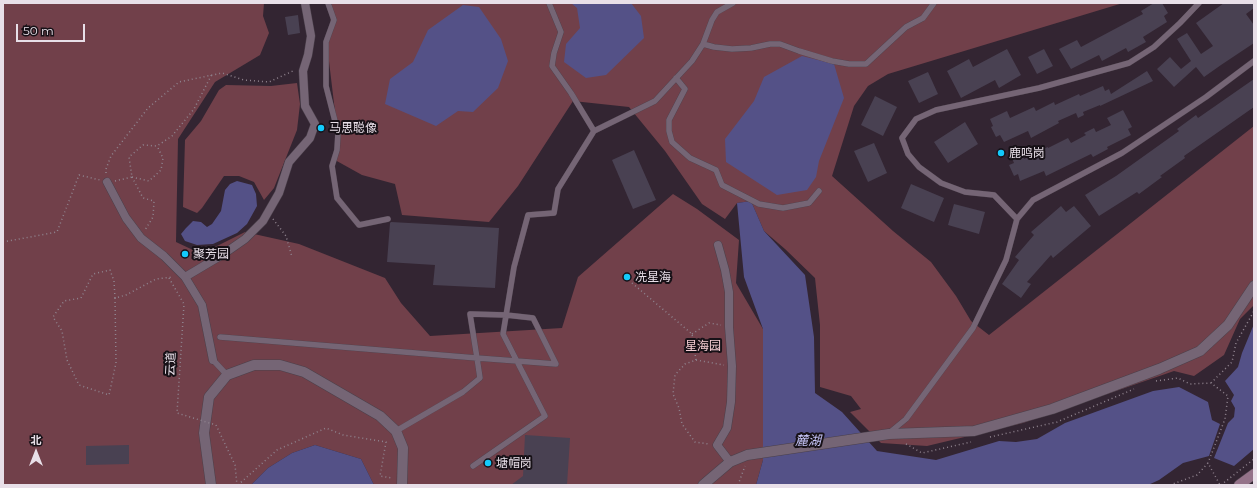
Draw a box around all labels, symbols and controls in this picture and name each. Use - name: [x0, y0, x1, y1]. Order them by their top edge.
- scale bar: [18, 16, 87, 42]
- text: 50 m: [23, 23, 54, 38]
- place label: 马思聪像: [329, 121, 377, 135]
- marker: 马思聪像: [316, 123, 326, 133]
- place label: 鹿鸣岗: [1009, 146, 1045, 160]
- marker: 鹿鸣岗: [996, 148, 1006, 158]
- place label: 聚芳园: [193, 247, 229, 261]
- marker: 聚芳园: [180, 249, 190, 259]
- place label: 冼星海: [635, 270, 671, 284]
- marker: 冼星海: [622, 272, 632, 282]
- park label: 星海园: [685, 339, 721, 353]
- street label: 云道: [163, 352, 179, 376]
- north arrow: [16, 432, 56, 472]
- text: 北: [31, 433, 42, 447]
- water label: 麓湖: [795, 433, 821, 449]
- place label: 塘帽岗: [496, 456, 532, 470]
- marker: 塘帽岗: [483, 458, 493, 468]

